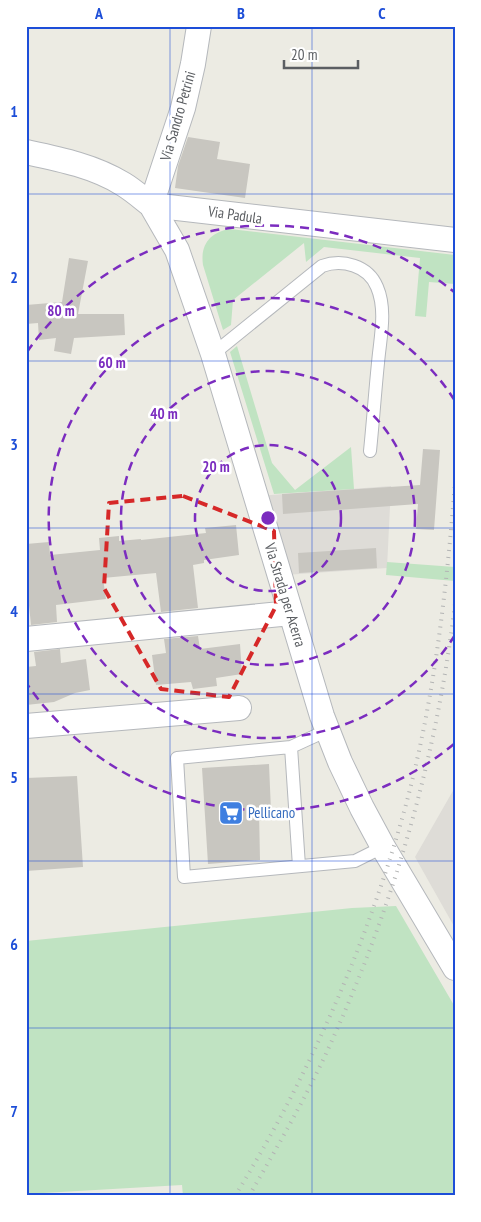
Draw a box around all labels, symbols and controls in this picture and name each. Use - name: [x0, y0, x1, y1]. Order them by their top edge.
- text: A: [94, 3, 104, 23]
- text: B: [237, 3, 245, 23]
- text: C: [378, 3, 386, 23]
- scale bar: [284, 38, 357, 70]
- text: 20 m: [291, 45, 317, 64]
- street label: Via Sandro Petrini: [155, 69, 199, 164]
- text: 1: [10, 101, 18, 121]
- street label: Via Padula: [206, 201, 263, 228]
- text: 2: [10, 267, 18, 287]
- text: 80 m: [47, 301, 75, 320]
- text: 60 m: [98, 353, 126, 372]
- text: 40 m: [150, 404, 178, 423]
- text: 3: [10, 434, 18, 454]
- text: 20 m: [202, 457, 230, 476]
- centre of rings: [259, 509, 277, 527]
- street label: Via Strada per Acerra: [260, 540, 310, 649]
- text: 4: [10, 601, 18, 621]
- text: 5: [10, 767, 18, 787]
- supermarket icon: Pellicano: [218, 800, 244, 826]
- place label: Pellicano: [248, 803, 295, 822]
- text: 6: [10, 934, 18, 954]
- text: 7: [10, 1101, 18, 1121]

